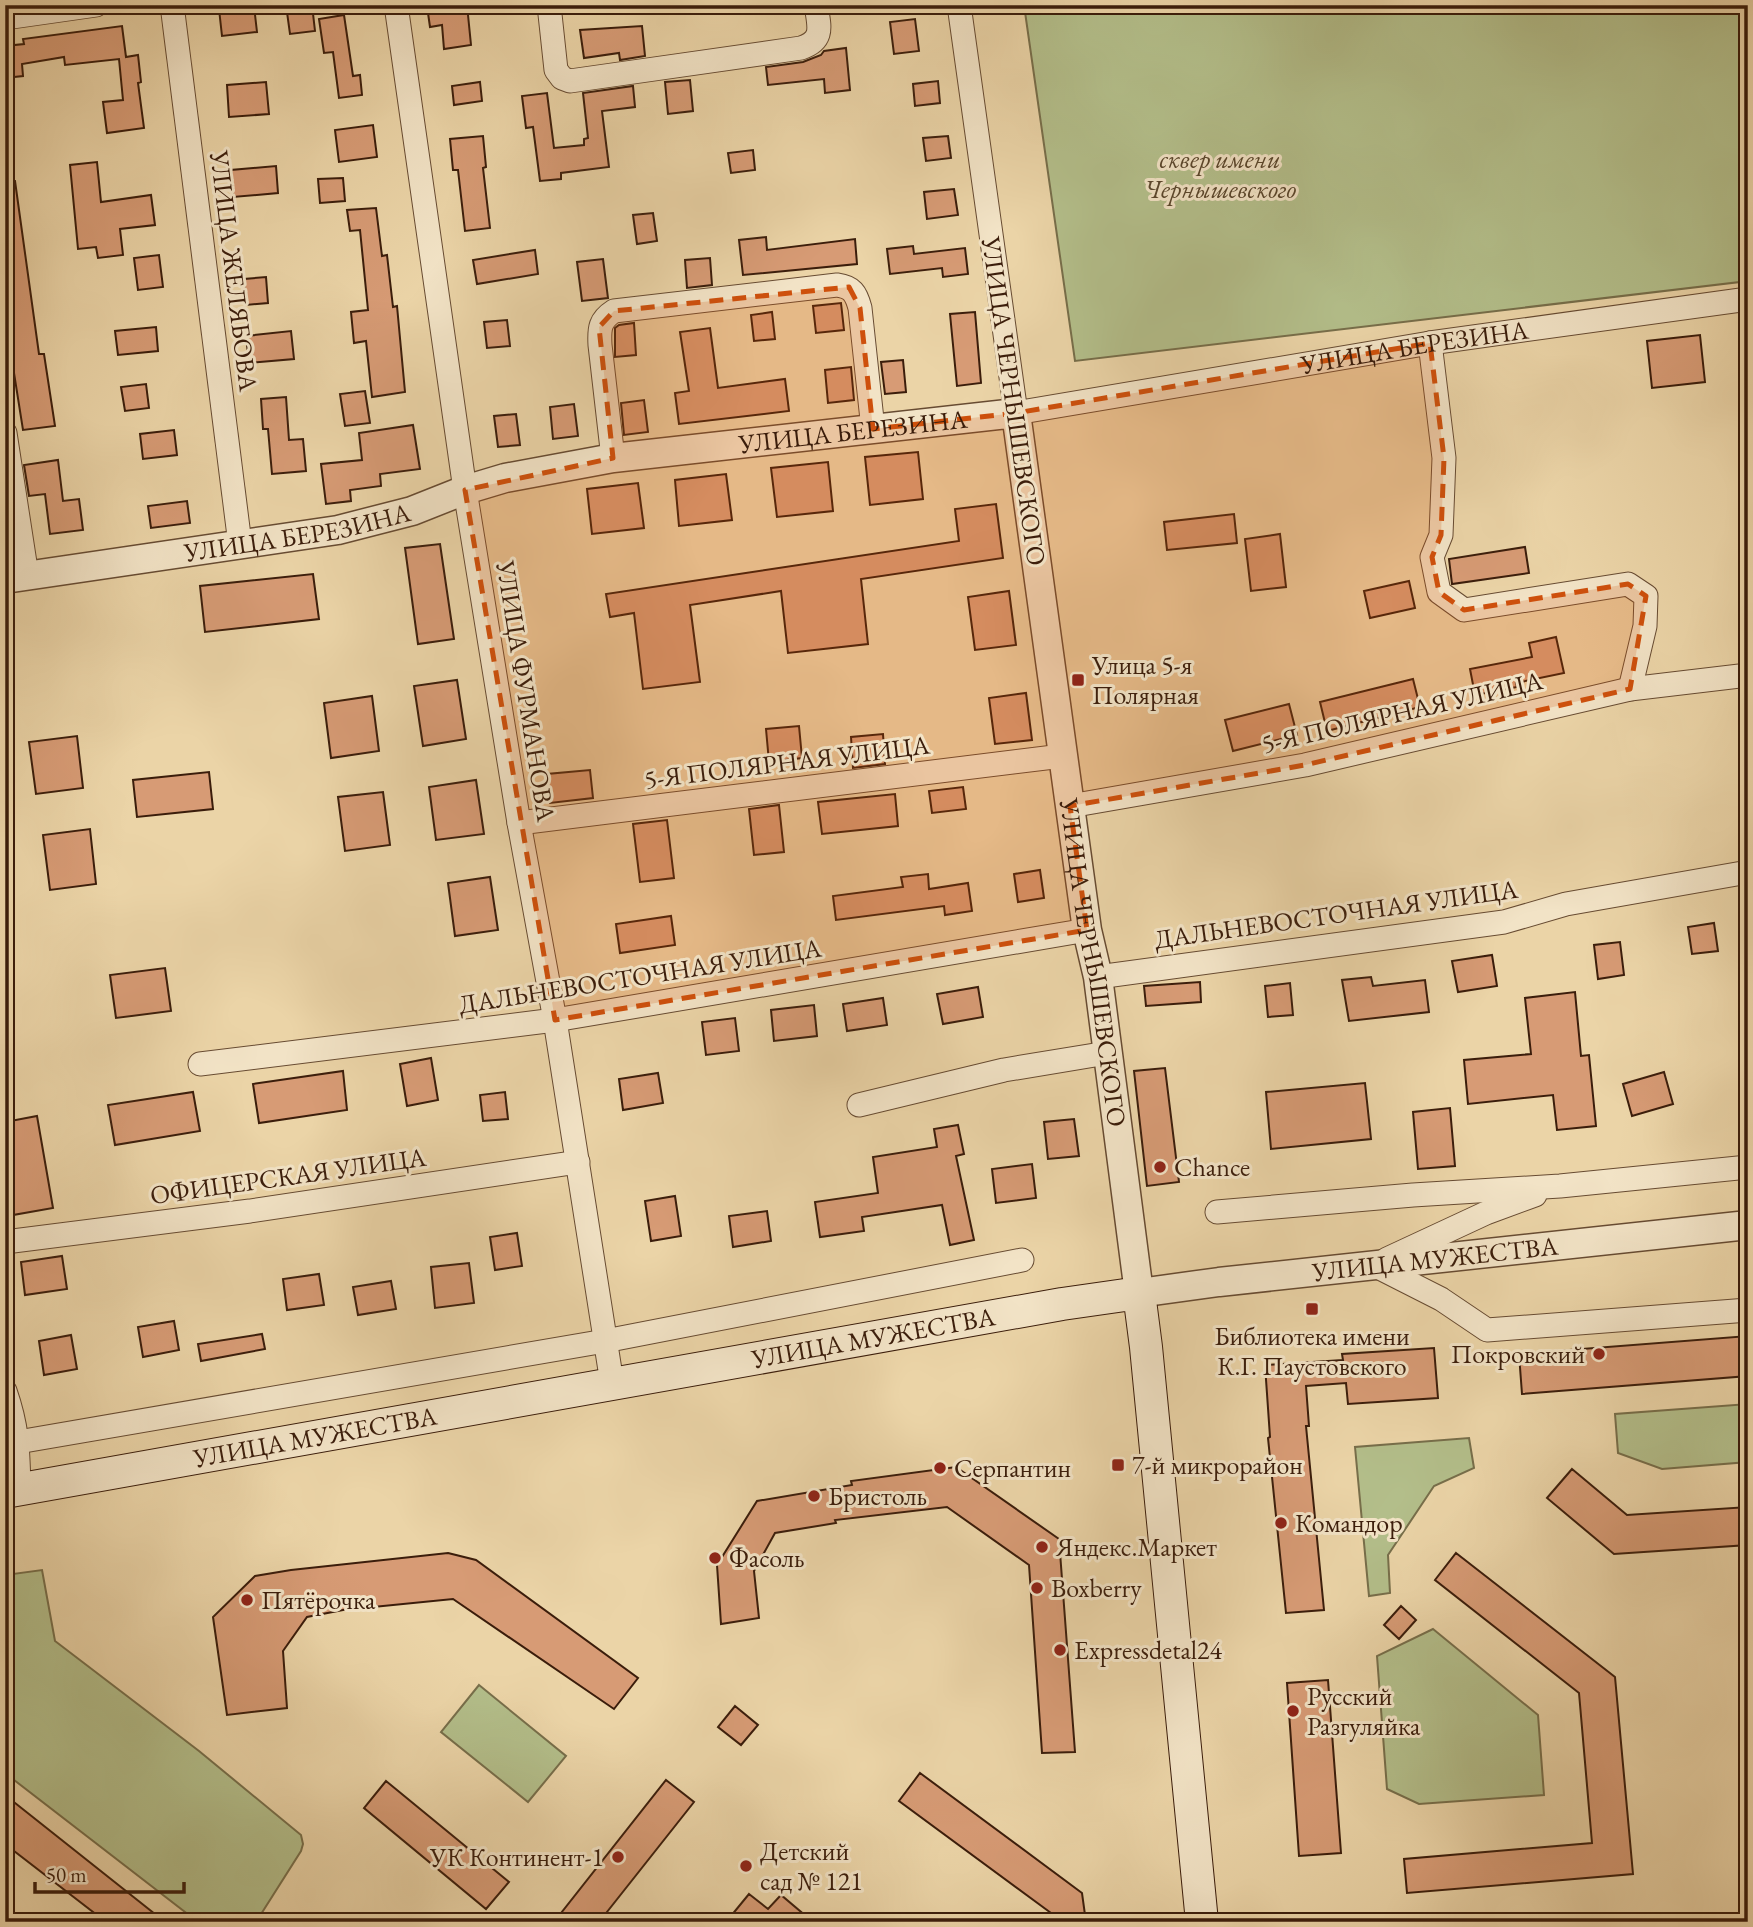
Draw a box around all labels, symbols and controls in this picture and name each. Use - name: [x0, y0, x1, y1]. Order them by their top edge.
- park label: сквер имени Чернышевского: [1144, 142, 1296, 206]
- street label: УЛИЦА ЖЕЛЯБОВА: [202, 148, 266, 394]
- street label: УЛИЦА ЧЕРНЫШЕВСКОГО: [974, 233, 1054, 568]
- street label: УЛИЦА БЕРЕЗИНА: [1297, 312, 1531, 382]
- street label: УЛИЦА БЕРЕЗИНА: [736, 401, 970, 461]
- street label: УЛИЦА БЕРЕЗИНА: [181, 495, 415, 570]
- street label: УЛИЦА ФУРМАНОВА: [488, 557, 564, 825]
- place label: Улица 5-я Полярная: [1091, 648, 1199, 712]
- street label: 5-Я ПОЛЯРНАЯ УЛИЦА: [1258, 663, 1547, 761]
- marker: Улица 5-я Полярная: [1070, 672, 1086, 688]
- street label: 5-Я ПОЛЯРНАЯ УЛИЦА: [642, 728, 933, 796]
- street label: УЛИЦА ЧЕРНЫШЕВСКОГО: [1052, 795, 1134, 1129]
- street label: ДАЛЬНЕВОСТОЧНАЯ УЛИЦА: [1152, 872, 1521, 956]
- street label: ДАЛЬНЕВОСТОЧНАЯ УЛИЦА: [456, 930, 825, 1021]
- street label: ОФИЦЕРСКАЯ УЛИЦА: [148, 1140, 429, 1212]
- place label: Chance: [1174, 1150, 1250, 1184]
- marker: Chance: [1152, 1159, 1168, 1175]
- street label: УЛИЦА МУЖЕСТВА: [1310, 1228, 1561, 1289]
- street label: УЛИЦА МУЖЕСТВА: [748, 1299, 999, 1376]
- marker: Библиотека имени К.Г. Паустовского: [1304, 1301, 1320, 1317]
- place label: Библиотека имени К.Г. Паустовского: [1214, 1319, 1410, 1383]
- place label: Покровский: [1451, 1337, 1585, 1371]
- marker: Покровский: [1591, 1346, 1607, 1362]
- street label: УЛИЦА МУЖЕСТВА: [190, 1398, 441, 1475]
- place label: 7-й микрорайон: [1132, 1448, 1303, 1482]
- place label: Серпантин: [954, 1451, 1071, 1485]
- marker: 7-й микрорайон: [1110, 1457, 1126, 1473]
- marker: Серпантин: [932, 1460, 948, 1476]
- place label: Бристоль: [828, 1479, 927, 1513]
- marker: Бристоль: [806, 1488, 822, 1504]
- place label: Командор: [1295, 1506, 1403, 1540]
- marker: Командор: [1273, 1515, 1289, 1531]
- place label: Яндекс.Маркет: [1055, 1530, 1217, 1564]
- marker: Яндекс.Маркет: [1034, 1539, 1050, 1555]
- place label: Фасоль: [729, 1541, 805, 1575]
- marker: Фасоль: [707, 1550, 723, 1566]
- place label: Boxberry: [1051, 1571, 1142, 1605]
- marker: Boxberry: [1029, 1580, 1045, 1596]
- place label: Пятёрочка: [261, 1583, 376, 1617]
- marker: Пятёрочка: [239, 1592, 255, 1608]
- place label: Expressdetal24: [1074, 1633, 1223, 1667]
- marker: Expressdetal24: [1052, 1642, 1068, 1658]
- place label: Русский Разгуляйка: [1307, 1679, 1421, 1743]
- marker: Русский Разгуляйка: [1285, 1703, 1301, 1719]
- place label: Детский сад № 121: [760, 1834, 863, 1898]
- place label: УК Континент-1: [429, 1840, 604, 1874]
- marker: УК Континент-1: [610, 1849, 626, 1865]
- scale bar: [35, 1850, 184, 1894]
- marker: Детский сад № 121: [738, 1858, 754, 1874]
- text: 50 m: [46, 1861, 87, 1888]

